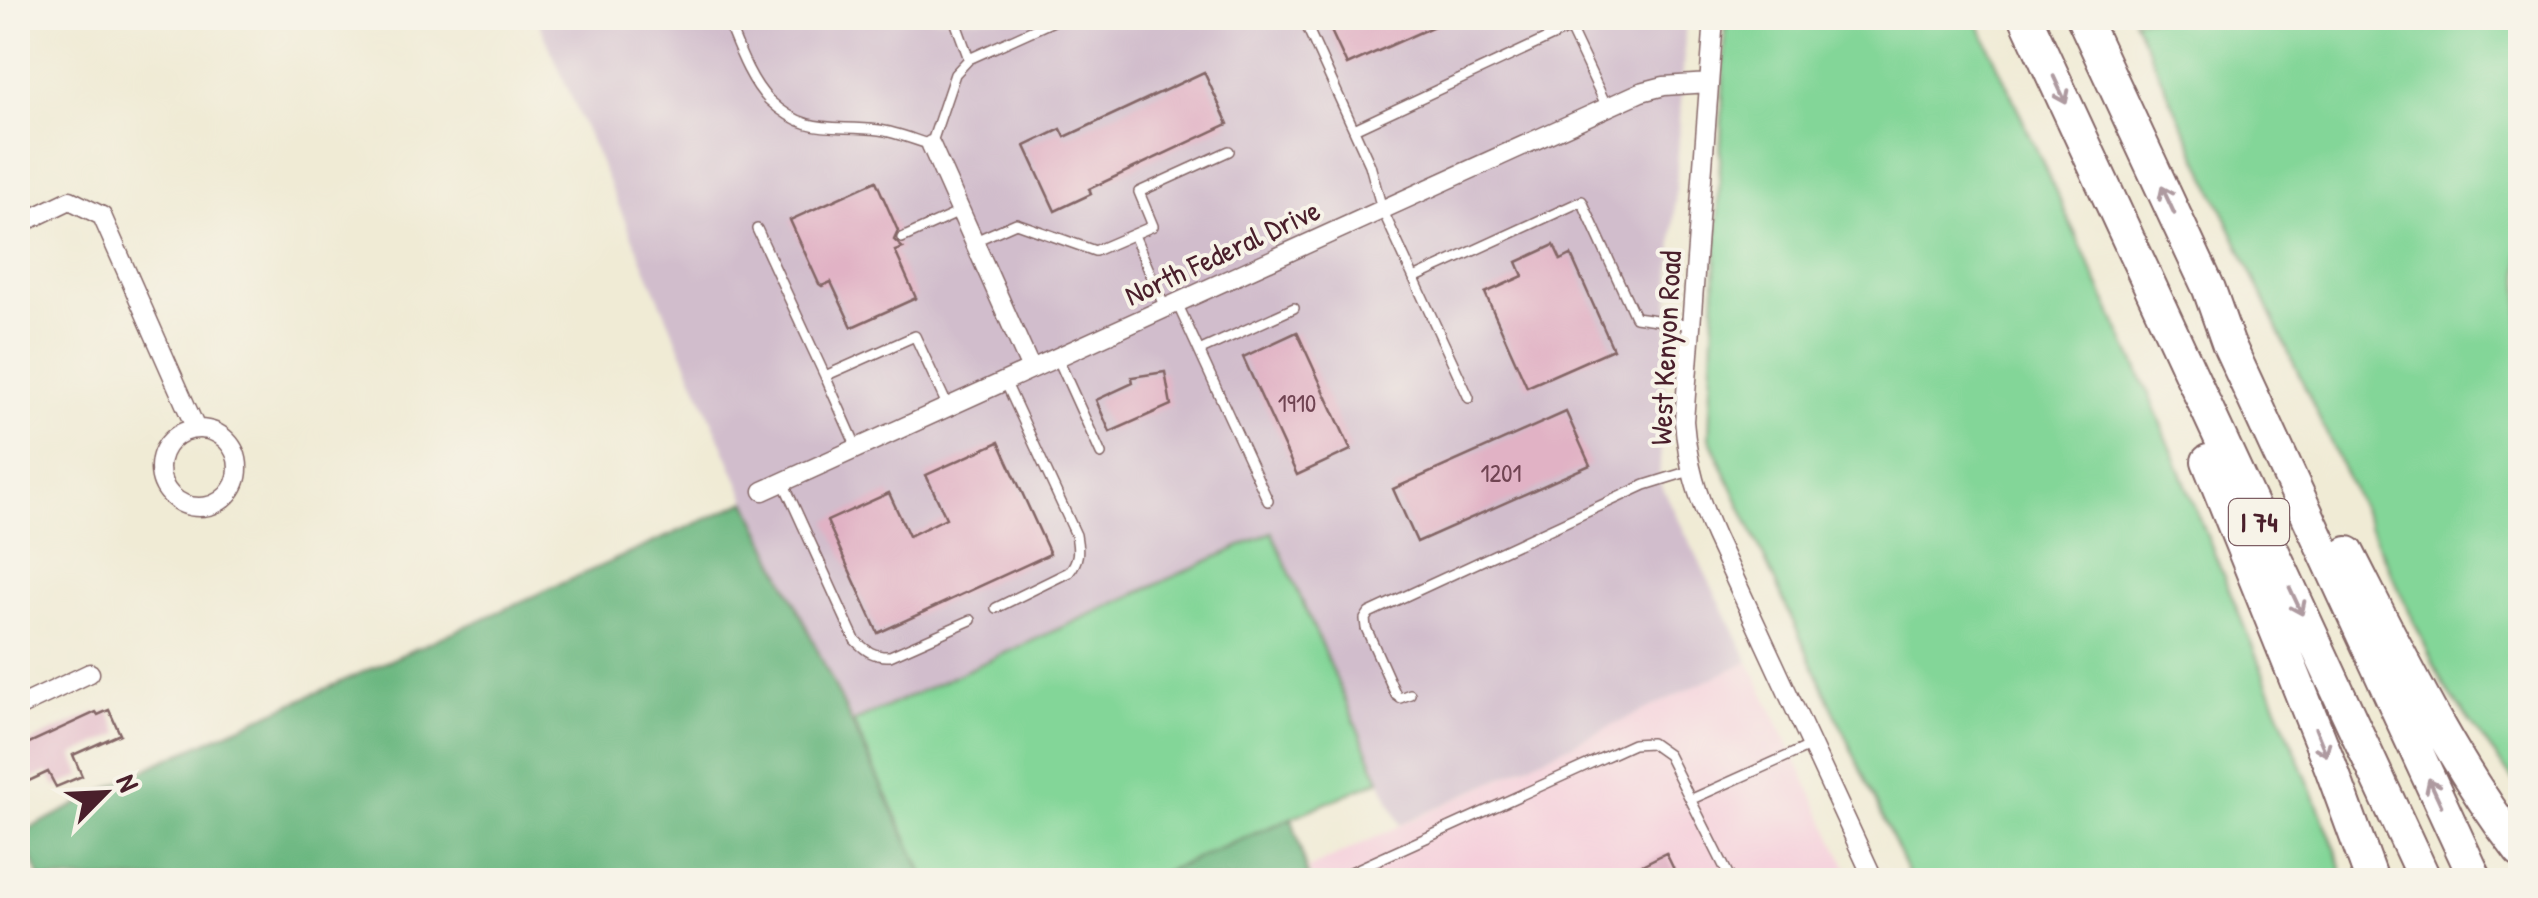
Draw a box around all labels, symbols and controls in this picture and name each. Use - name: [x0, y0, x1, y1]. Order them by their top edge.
- one-way arrow: [2052, 74, 2071, 104]
- one-way arrow: [2157, 186, 2176, 216]
- street label: North Federal Drive: [1118, 189, 1326, 315]
- street label: West Kenyon Road: [1640, 249, 1690, 446]
- house number: 1910: [1278, 386, 1316, 420]
- house number: 1201: [1480, 456, 1522, 490]
- road number: I 74: [2229, 499, 2289, 545]
- one-way arrow: [2288, 585, 2306, 616]
- one-way arrow: [2313, 726, 2331, 757]
- north arrow: [55, 743, 155, 843]
- text: N: [107, 768, 148, 797]
- one-way arrow: [2425, 778, 2444, 808]

